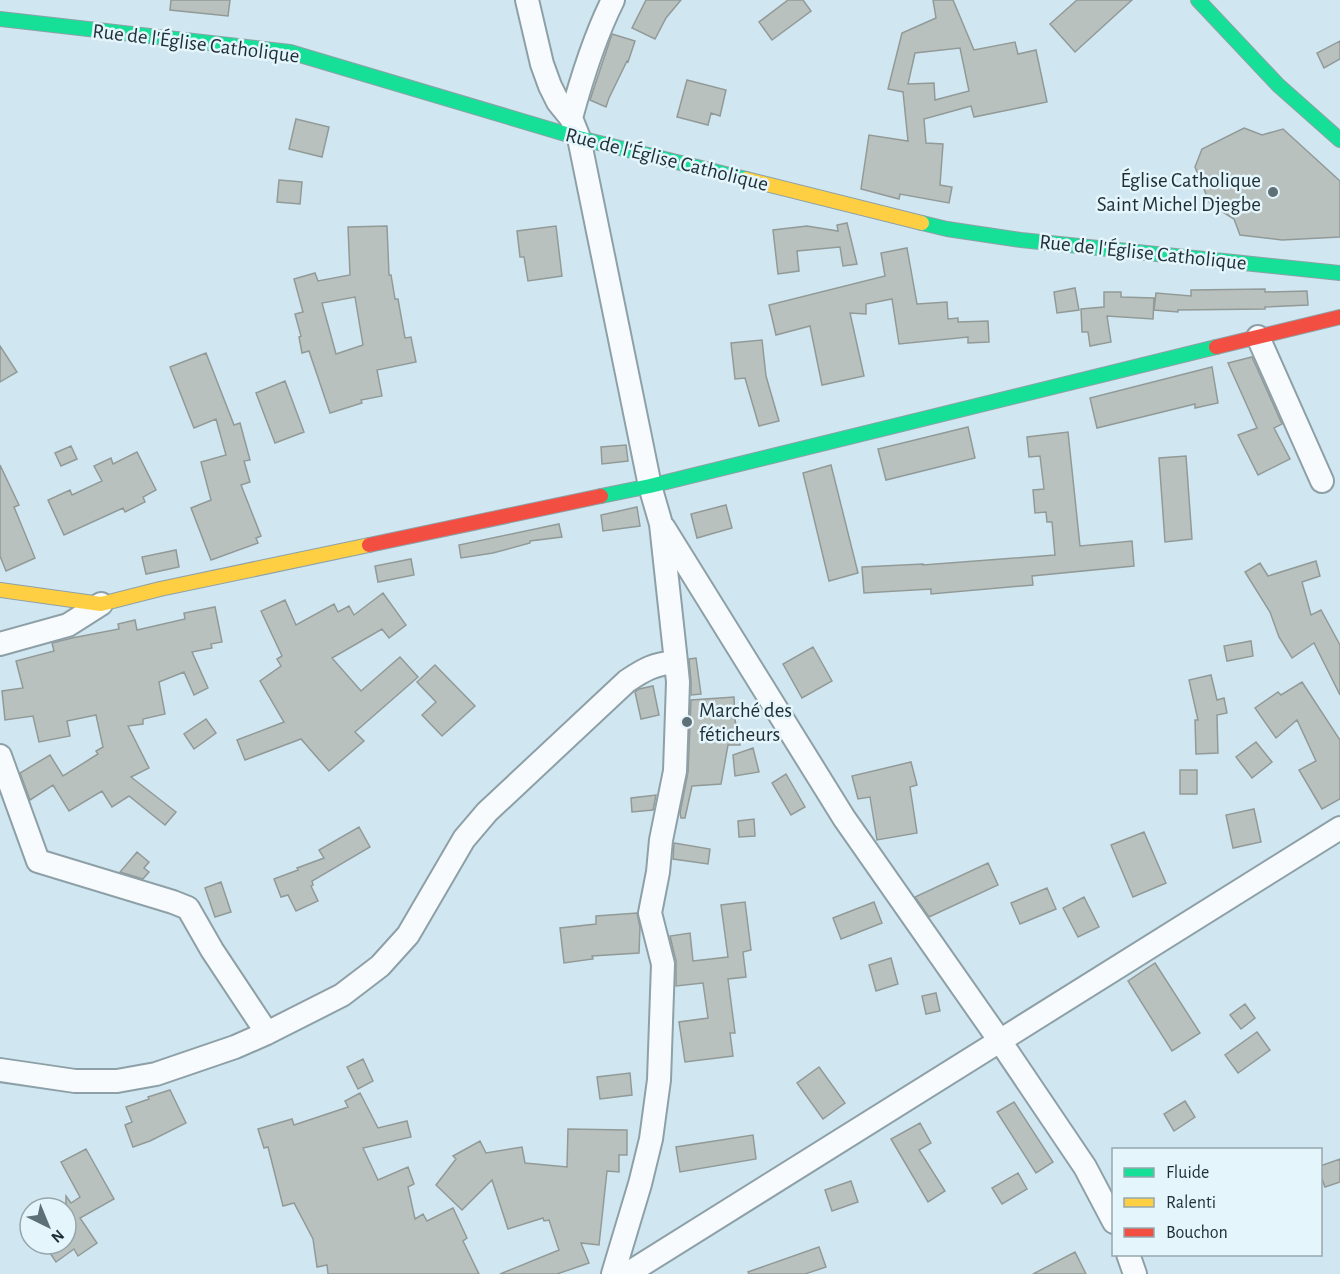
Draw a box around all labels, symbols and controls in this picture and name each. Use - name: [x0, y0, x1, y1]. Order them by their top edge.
- street label: Rue de l'Église Catholique: [91, 18, 301, 67]
- street label: Rue de l'Église Catholique: [563, 122, 771, 195]
- place label: Église Catholique Saint Michel Djegbe: [1097, 168, 1261, 215]
- marker: Église Catholique Saint Michel Djegbe: [1266, 185, 1280, 199]
- street label: Rue de l'Église Catholique: [1038, 229, 1248, 274]
- place label: Marché des féticheurs: [699, 700, 792, 745]
- marker: Marché des féticheurs: [680, 715, 694, 729]
- legend: [1112, 1148, 1322, 1256]
- text: Fluide: [1166, 1164, 1209, 1182]
- text: Ralenti: [1166, 1194, 1216, 1212]
- north arrow: [18, 1196, 78, 1256]
- text: Bouchon: [1166, 1224, 1228, 1242]
- text: N: [48, 1227, 67, 1246]

